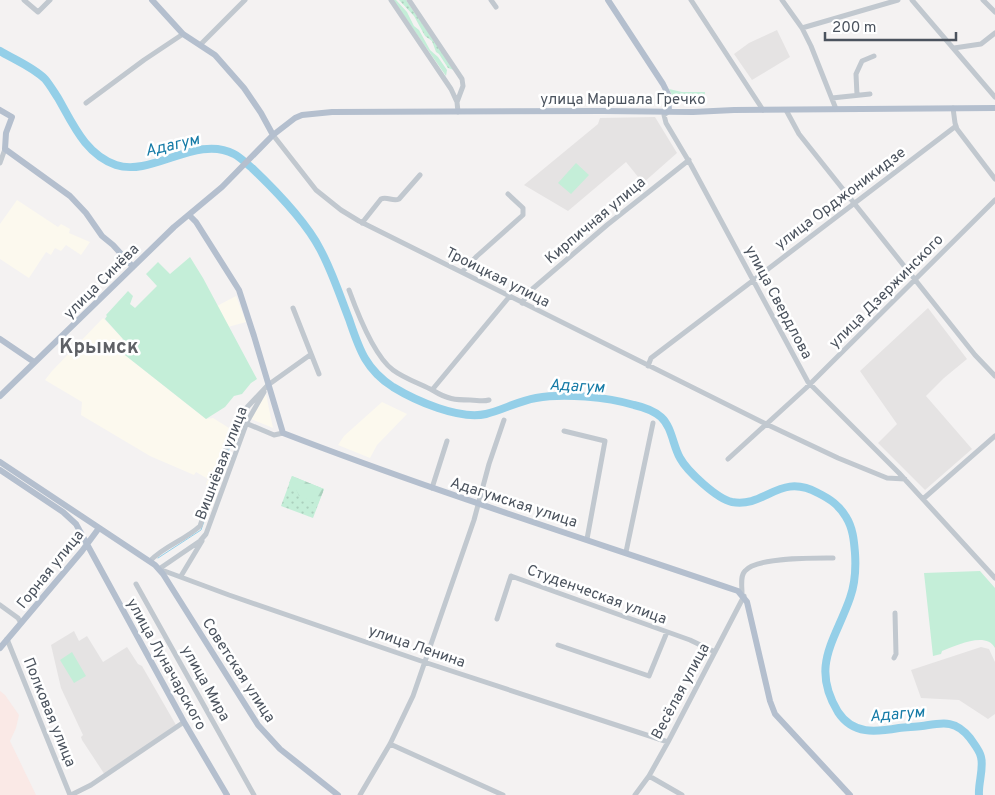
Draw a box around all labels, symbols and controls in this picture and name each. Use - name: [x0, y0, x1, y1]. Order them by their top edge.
- scale bar: [825, 10, 956, 42]
- text: 200 m: [832, 19, 877, 38]
- street label: улица Маршала Гречко: [540, 91, 706, 110]
- water label: Адагум: [143, 130, 202, 162]
- street label: улица Орджоникидзе: [772, 144, 910, 255]
- street label: Кирпичная улица: [542, 173, 650, 269]
- street label: улица Дзержинского: [826, 231, 948, 353]
- street label: улица Синёва: [60, 240, 144, 324]
- street label: улица Свердлова: [740, 243, 816, 363]
- street label: Троицкая улица: [442, 244, 553, 313]
- district label: Крымск: [59, 335, 139, 361]
- water label: Адагум: [549, 376, 605, 398]
- street label: Вишнёвая улица: [192, 404, 253, 523]
- street label: Адагумская улица: [448, 474, 579, 533]
- street label: Горная улица: [14, 527, 89, 613]
- street label: Студенческая улица: [524, 561, 669, 630]
- street label: улица Луначарского: [122, 596, 210, 734]
- street label: Советская улица: [197, 615, 279, 727]
- street label: улица Ленина: [366, 622, 467, 673]
- street label: Весёлая улица: [648, 640, 715, 743]
- street label: улица Мира: [176, 642, 233, 725]
- street label: Полковая улица: [18, 655, 79, 770]
- water label: Адагум: [869, 703, 926, 727]

